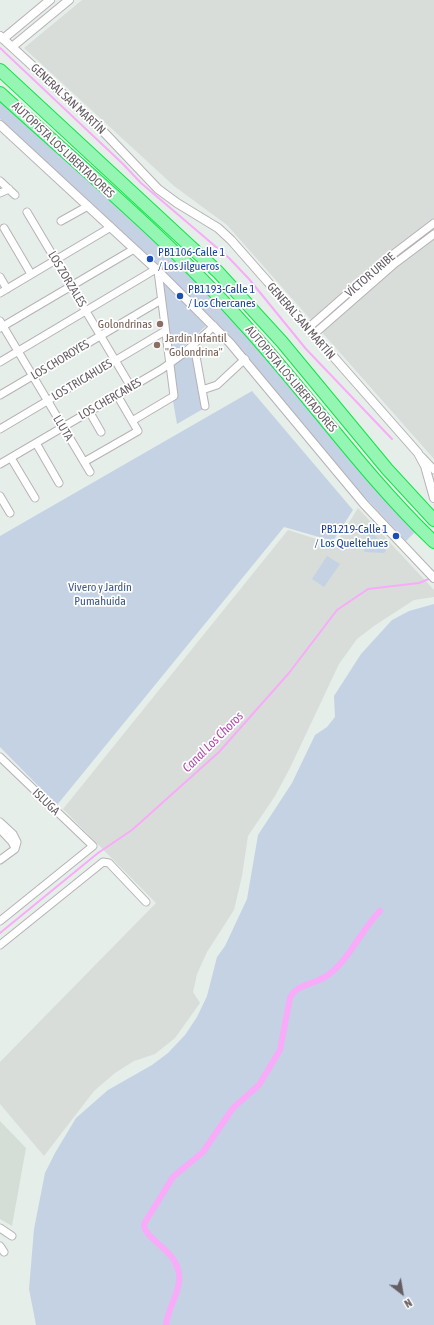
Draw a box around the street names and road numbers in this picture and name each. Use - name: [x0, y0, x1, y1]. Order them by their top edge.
- street label: GENERAL SAN MARTÍN: [28, 61, 108, 137]
- street label: AUTOPISTA LOS LIBERTADORES: [9, 99, 117, 201]
- street label: LOS ZORZALES: [45, 248, 89, 310]
- street label: VÍCTOR URIBE: [342, 250, 398, 300]
- street label: GENERAL SAN MARTÍN: [264, 280, 338, 362]
- street label: AUTOPISTA LOS LIBERTADORES: [242, 323, 340, 435]
- street label: LOS CHOROYES: [28, 337, 92, 383]
- street label: LOS TRICAHUES: [49, 356, 115, 404]
- street label: LOS CHERCANES: [76, 375, 144, 423]
- street label: LLUTA: [50, 413, 76, 443]
- street label: ISLUGA: [29, 786, 63, 818]

